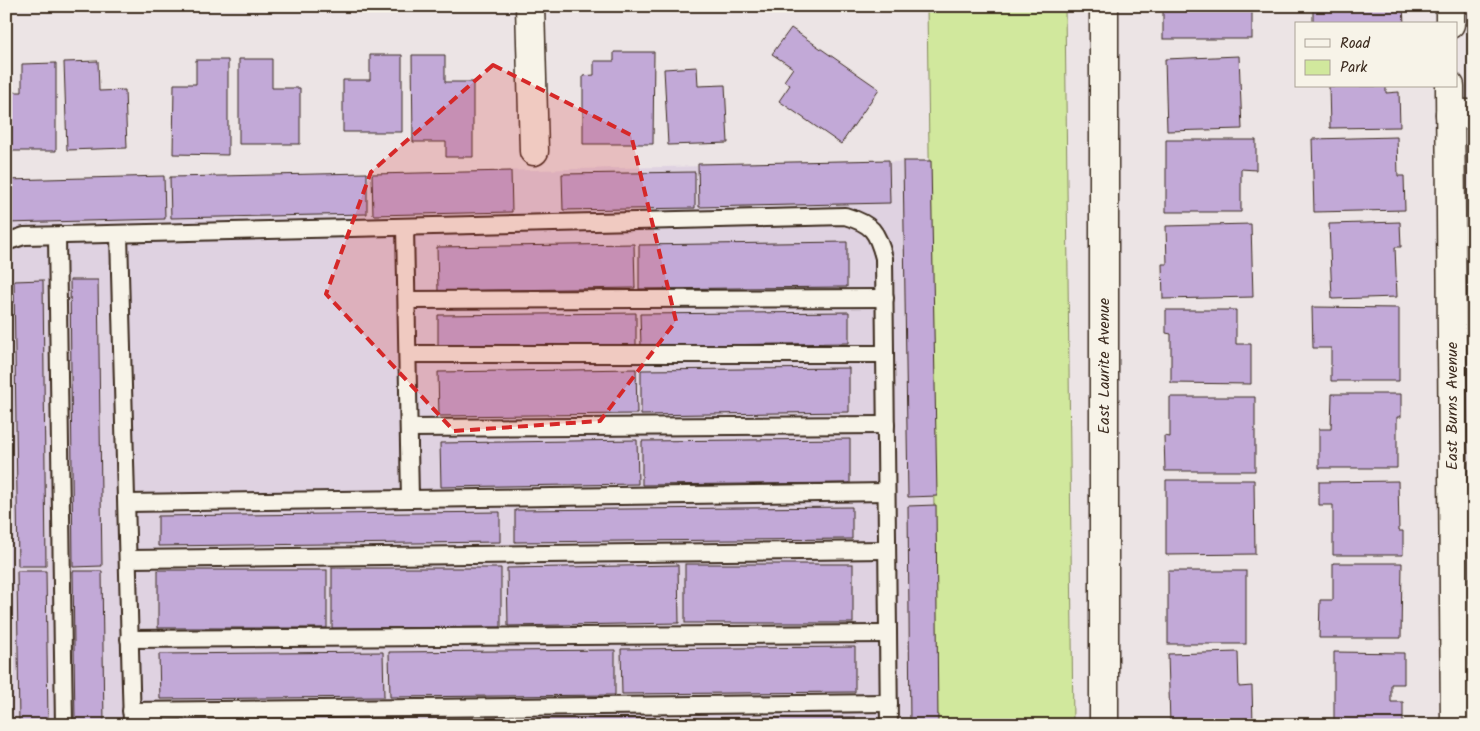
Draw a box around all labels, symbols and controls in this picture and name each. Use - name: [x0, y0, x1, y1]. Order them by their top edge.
- legend: [1295, 22, 1458, 88]
- text: Road: [1340, 32, 1371, 56]
- text: Park: [1340, 56, 1368, 80]
- street label: East Laurite Avenue: [1092, 298, 1117, 434]
- street label: East Burns Avenue: [1440, 342, 1465, 470]

